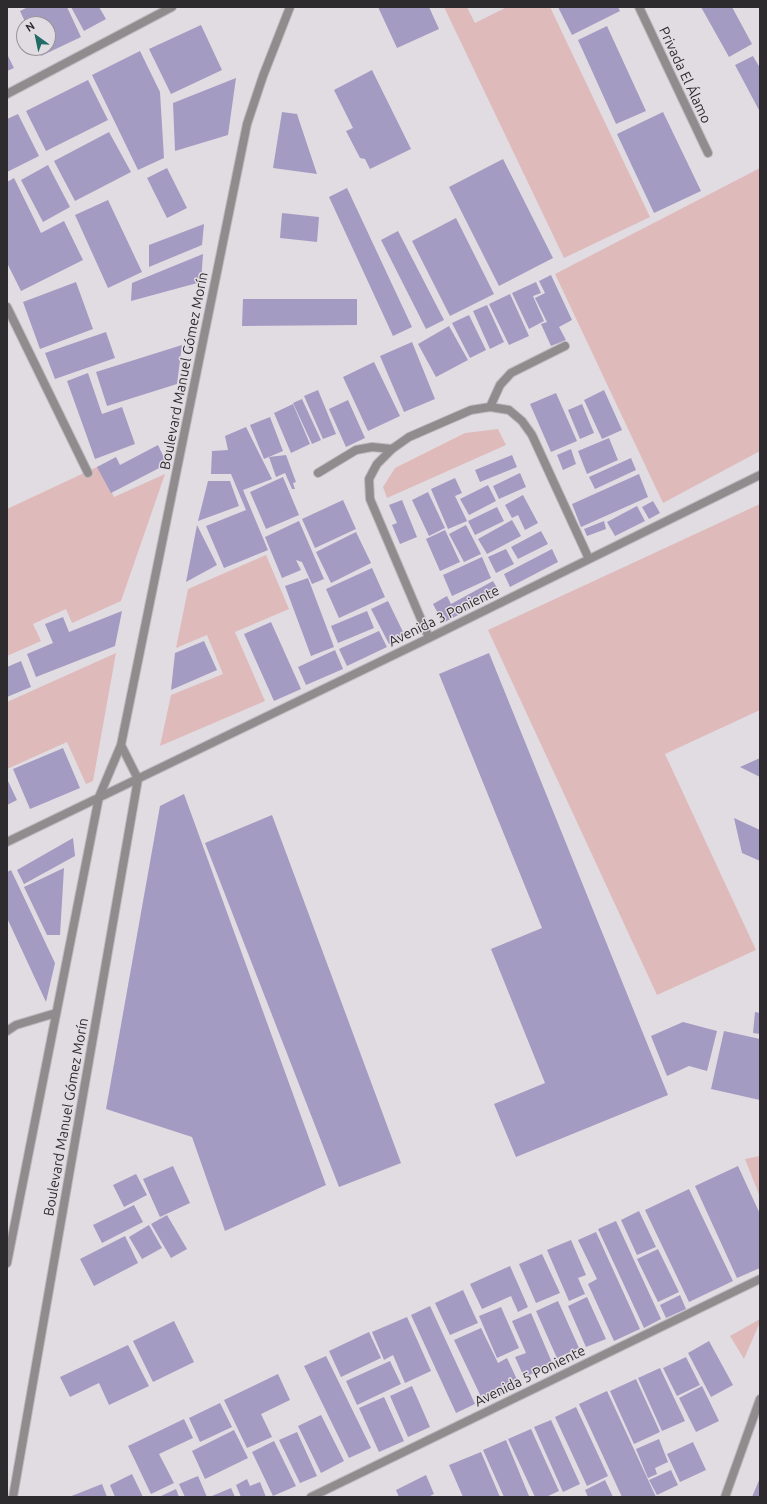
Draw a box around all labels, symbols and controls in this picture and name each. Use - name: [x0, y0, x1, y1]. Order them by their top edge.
- north arrow: [16, 16, 56, 56]
- text: N: [23, 20, 37, 34]
- street label: Privada El Álamo: [655, 24, 715, 126]
- street label: Boulevard Manuel Gómez Morín: [157, 271, 211, 471]
- street label: Avenida 3 Poniente: [386, 582, 502, 650]
- street label: Boulevard Manuel Gómez Morín: [40, 1017, 92, 1217]
- street label: Avenida 5 Poniente: [472, 1342, 588, 1410]

